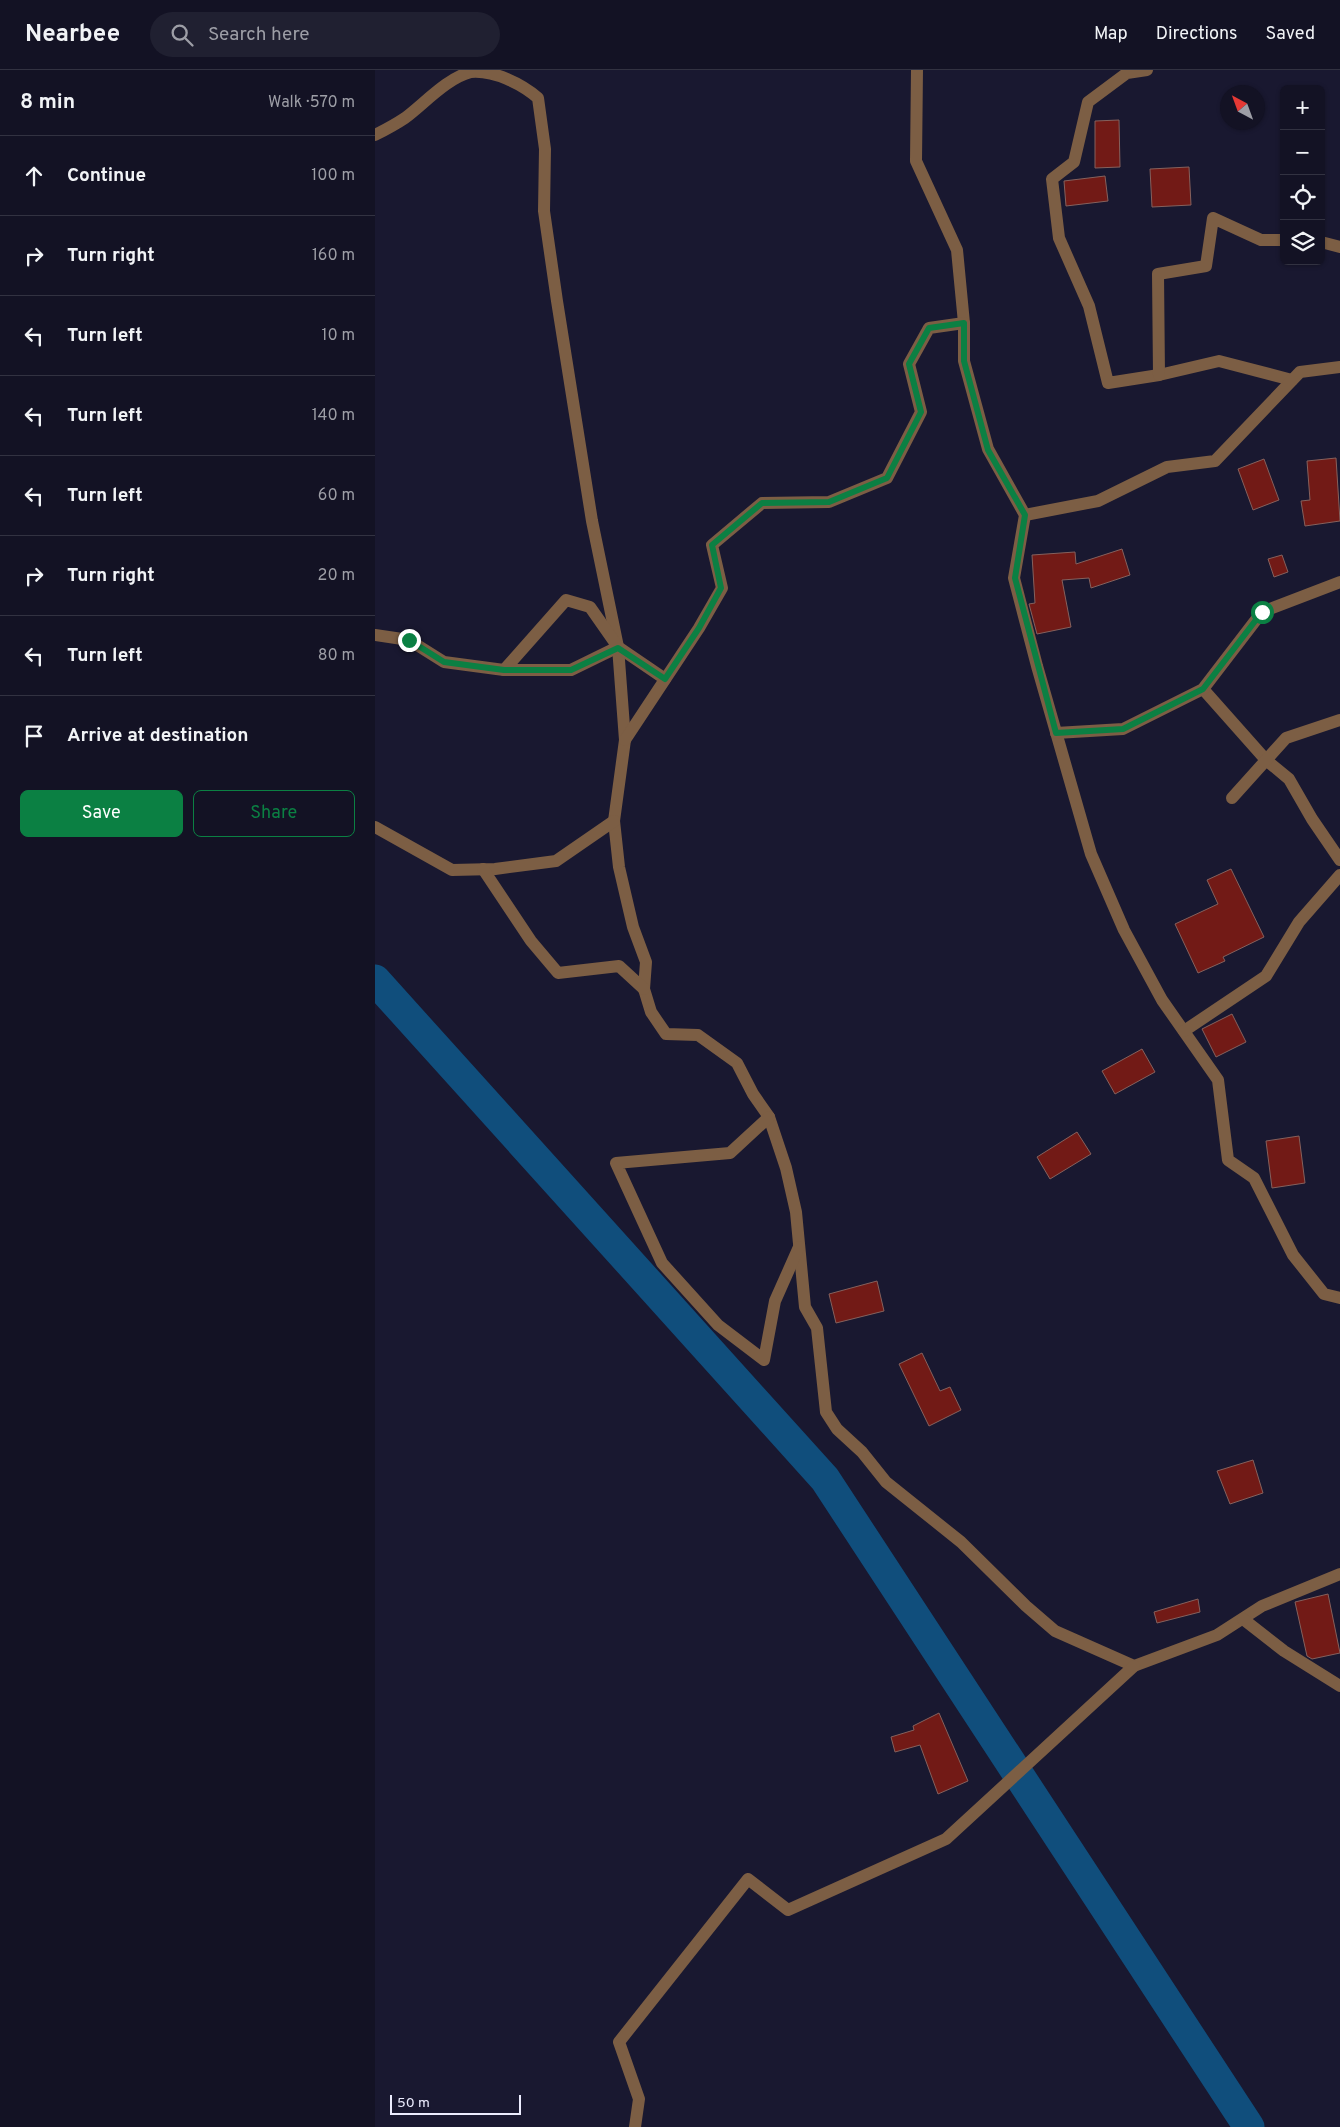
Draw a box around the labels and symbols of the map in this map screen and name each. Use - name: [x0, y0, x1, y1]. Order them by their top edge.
- north arrow: [1220, 85, 1265, 130]
- route start: [1251, 601, 1274, 624]
- route end: [398, 629, 421, 652]
- scale bar: [390, 2092, 521, 2115]

